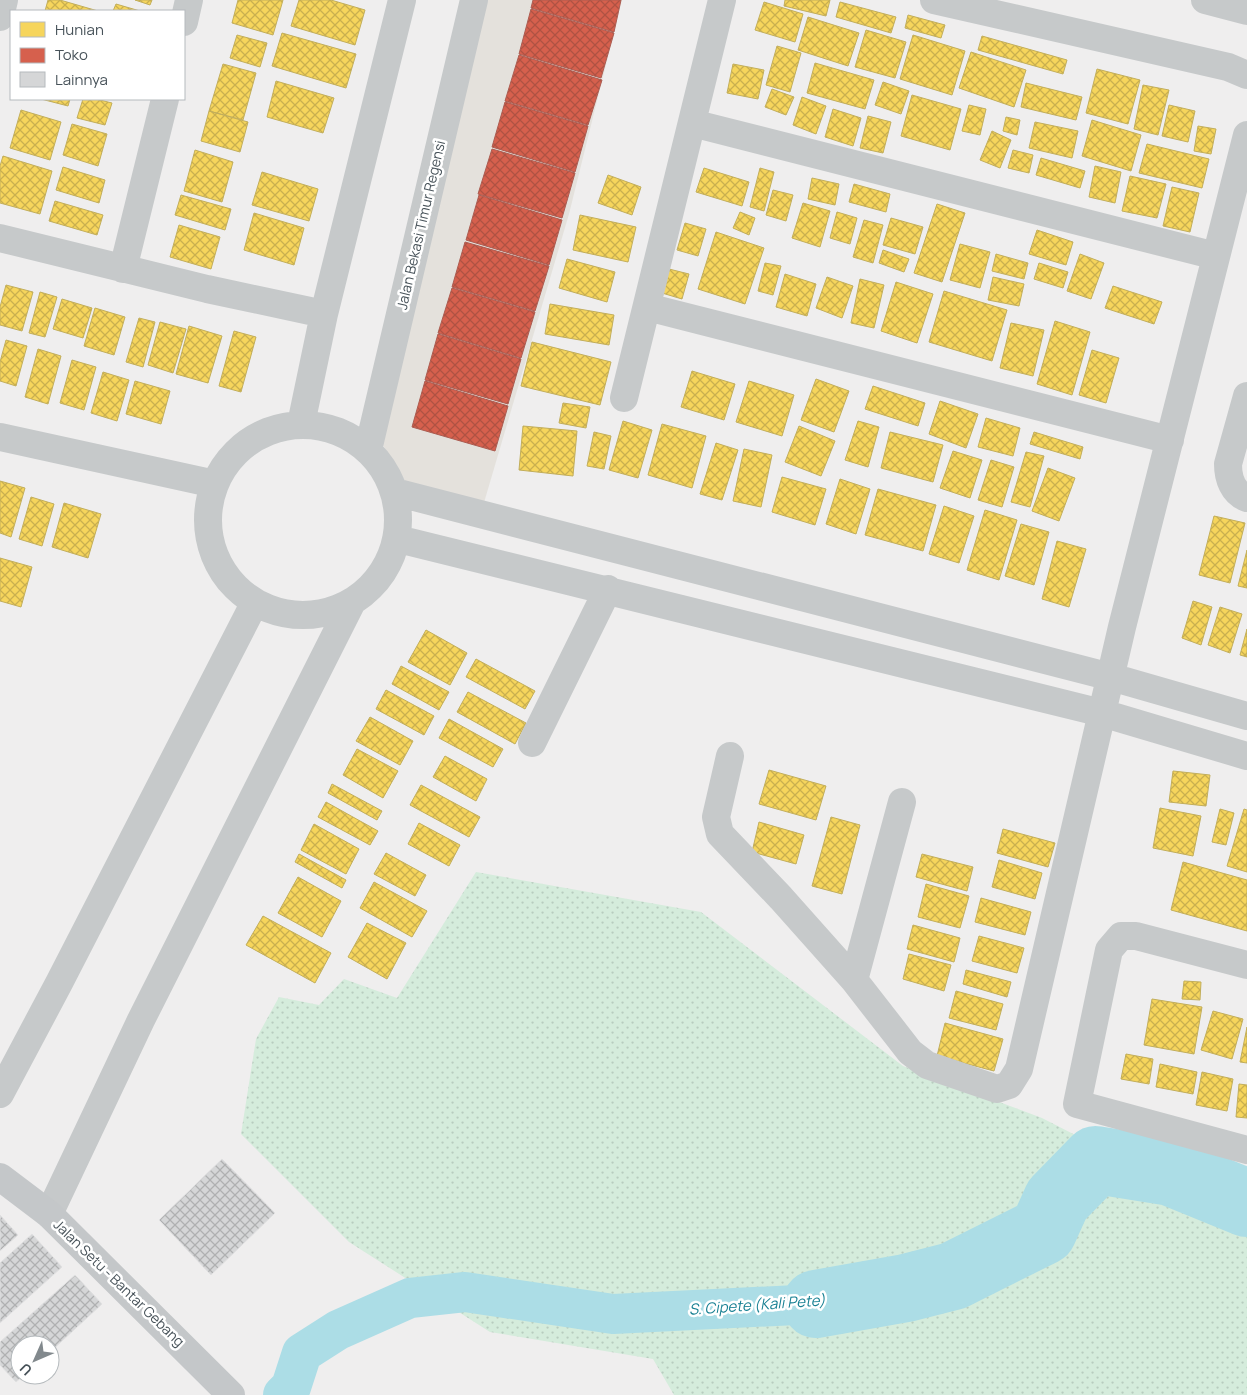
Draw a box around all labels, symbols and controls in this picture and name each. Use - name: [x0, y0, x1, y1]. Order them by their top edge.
- legend: [10, 10, 185, 100]
- text: Hunian: [55, 19, 104, 40]
- text: Toko: [55, 44, 88, 65]
- text: Lainnya: [55, 69, 108, 90]
- street label: Jalan Bekasi Timur Regensi: [392, 138, 449, 311]
- street label: Jalan Setu - Bantar Gebang: [50, 1215, 189, 1350]
- water label: S. Cipete (Kali Pete): [688, 1289, 826, 1320]
- north arrow: [10, 1335, 60, 1385]
- text: U: [15, 1359, 36, 1380]

